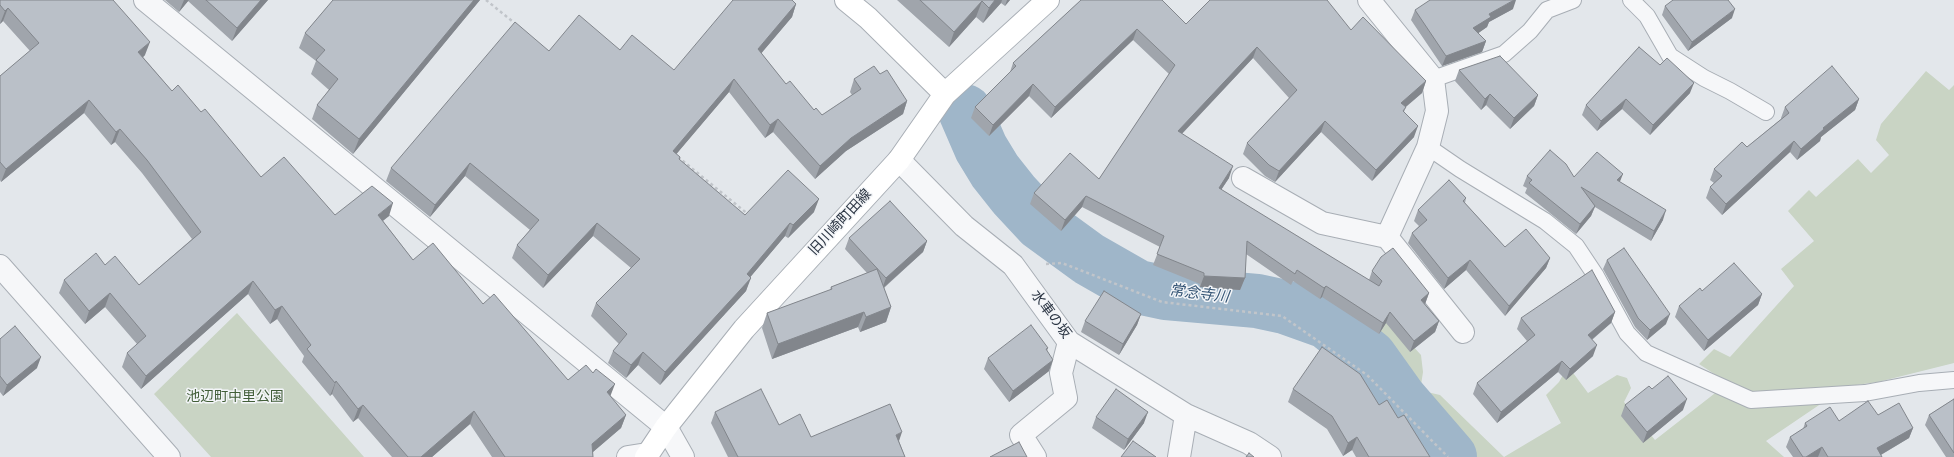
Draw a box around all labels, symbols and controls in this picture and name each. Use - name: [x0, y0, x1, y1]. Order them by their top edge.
- street label: 旧川崎町田線: [806, 187, 876, 259]
- water label: 常念寺川: [1168, 282, 1230, 308]
- street label: 水車の坂: [1026, 288, 1074, 342]
- park label: 池辺町中里公園: [186, 390, 284, 406]

